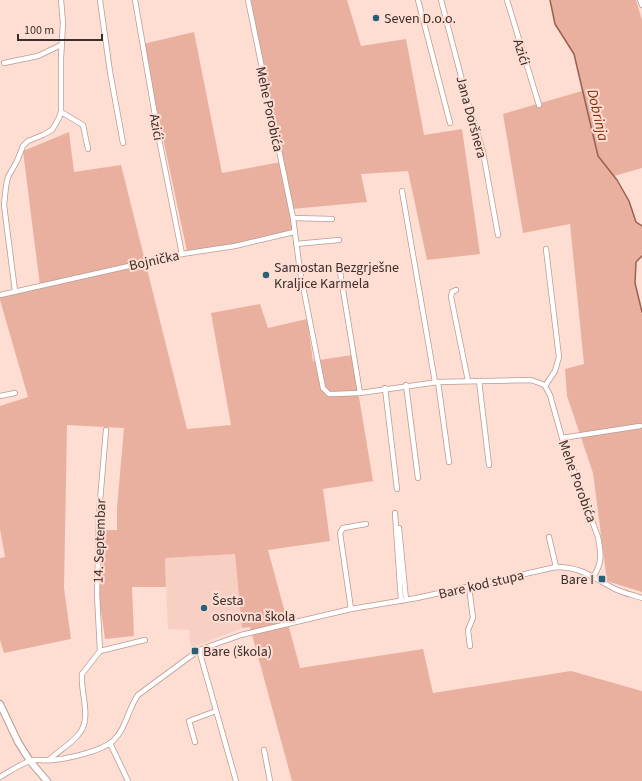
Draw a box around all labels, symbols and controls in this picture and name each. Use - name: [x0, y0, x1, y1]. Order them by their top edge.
- place label: Seven D.o.o.: [384, 9, 456, 29]
- marker: Seven D.o.o.: [371, 13, 381, 23]
- scale bar: [18, 16, 102, 42]
- text: 100 m: [24, 22, 54, 39]
- street label: Azići: [508, 37, 535, 68]
- street label: Mehe Porobića: [250, 65, 288, 154]
- street label: Jana Doršnera: [450, 74, 492, 161]
- water label: Dobrinja: [581, 87, 614, 143]
- street label: Azići: [144, 112, 168, 142]
- street label: Bojnička: [127, 246, 181, 276]
- place label: Samostan Bezgrješne Kraljice Karmela: [274, 258, 399, 294]
- marker: Samostan Bezgrješne Kraljice Karmela: [261, 270, 271, 280]
- street label: Mehe Porobića: [553, 437, 601, 525]
- street label: 14. Septembar: [89, 498, 111, 584]
- street label: Bare kod stupa: [437, 565, 526, 605]
- place label: Bare I: [561, 570, 594, 590]
- marker: Bare I: [597, 574, 607, 584]
- place label: Šesta osnovna škola: [212, 591, 295, 627]
- marker: Šesta osnovna škola: [199, 603, 209, 613]
- place label: Bare (škola): [203, 642, 272, 662]
- marker: Bare (škola): [190, 646, 200, 656]

